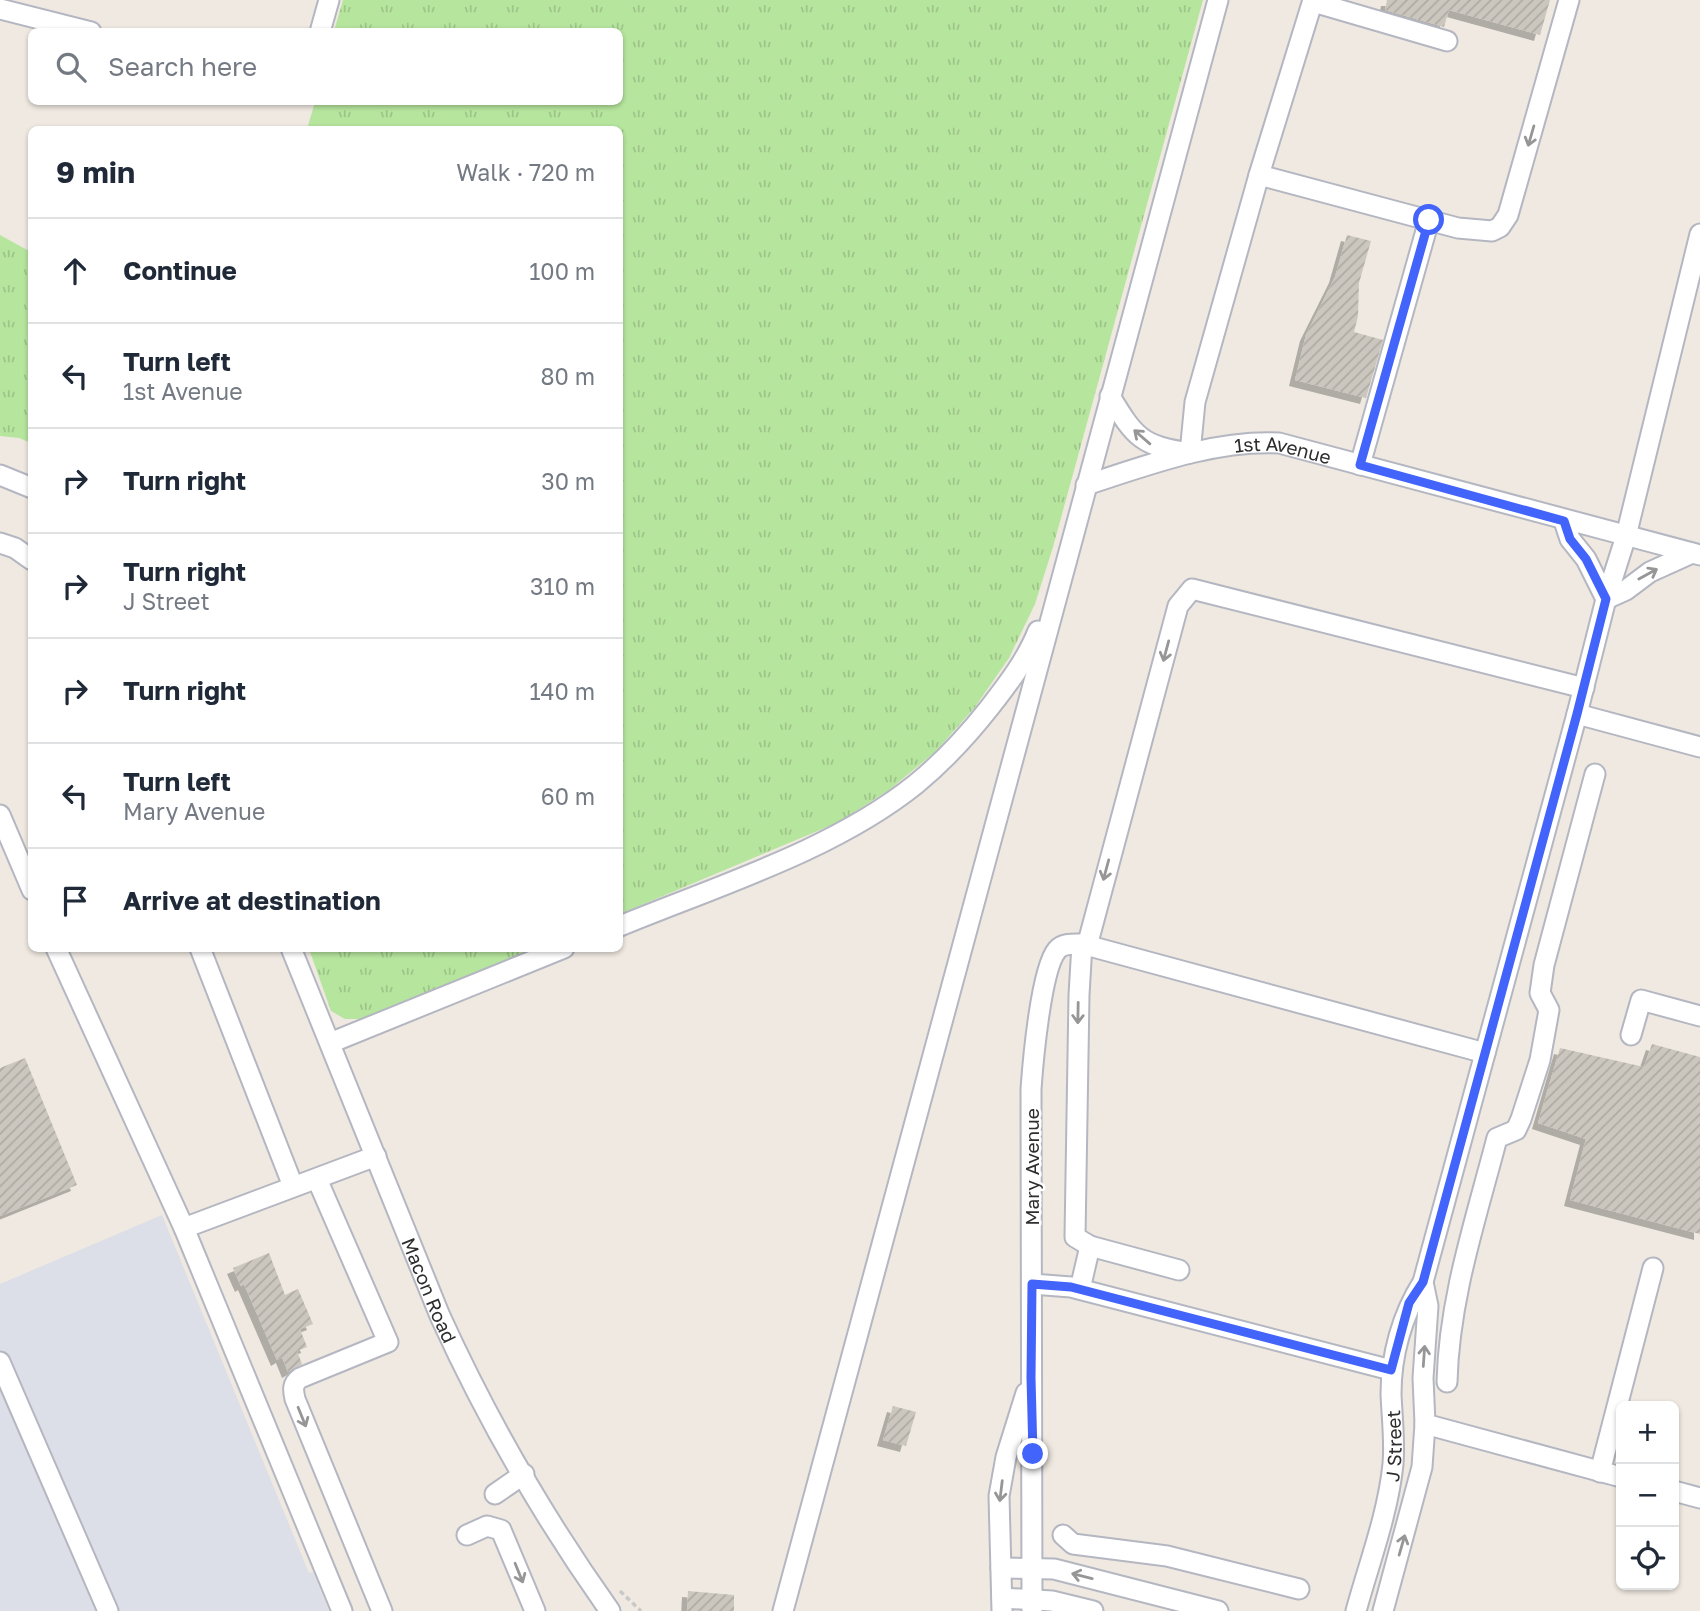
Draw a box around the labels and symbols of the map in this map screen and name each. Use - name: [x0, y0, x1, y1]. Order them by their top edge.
- one-way arrow: [1523, 125, 1536, 147]
- route start: [1413, 204, 1444, 235]
- one-way arrow: [1133, 429, 1151, 445]
- street label: 1st Avenue: [1233, 431, 1334, 468]
- one-way arrow: [1637, 567, 1658, 580]
- one-way arrow: [1159, 639, 1172, 662]
- one-way arrow: [1099, 859, 1112, 881]
- one-way arrow: [1072, 1001, 1085, 1024]
- street label: Mary Avenue: [1020, 1108, 1043, 1226]
- street label: Macon Road: [398, 1234, 462, 1346]
- one-way arrow: [1418, 1346, 1431, 1368]
- one-way arrow: [296, 1406, 309, 1427]
- street label: J Street: [1379, 1409, 1405, 1483]
- route end: [1017, 1438, 1048, 1469]
- one-way arrow: [994, 1480, 1007, 1502]
- one-way arrow: [1396, 1535, 1409, 1557]
- one-way arrow: [514, 1562, 527, 1583]
- one-way arrow: [1071, 1569, 1094, 1582]

